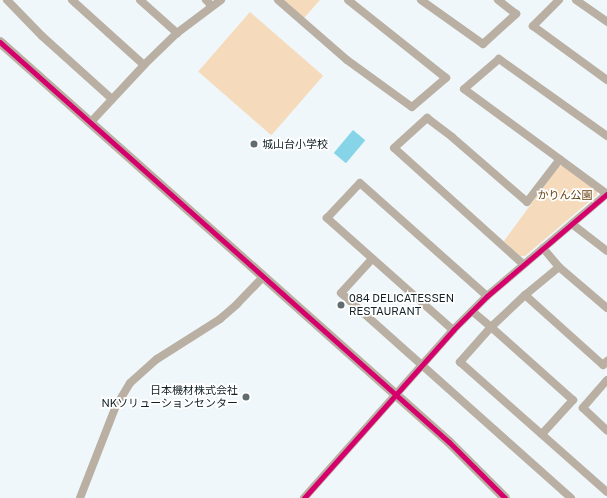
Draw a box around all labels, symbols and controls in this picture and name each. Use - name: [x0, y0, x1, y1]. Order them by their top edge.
- place label: 城山台小学校: [262, 137, 328, 151]
- marker: 城山台小学校: [249, 139, 259, 149]
- park label: かりん公園: [538, 188, 592, 202]
- place label: 084 DELICATESSEN RESTAURANT: [349, 292, 454, 318]
- marker: 084 DELICATESSEN RESTAURANT: [336, 300, 346, 310]
- place label: 日本機材株式会社 NKソリューションセンター: [101, 384, 238, 410]
- marker: 日本機材株式会社 NKソリューションセンター: [241, 392, 251, 402]

